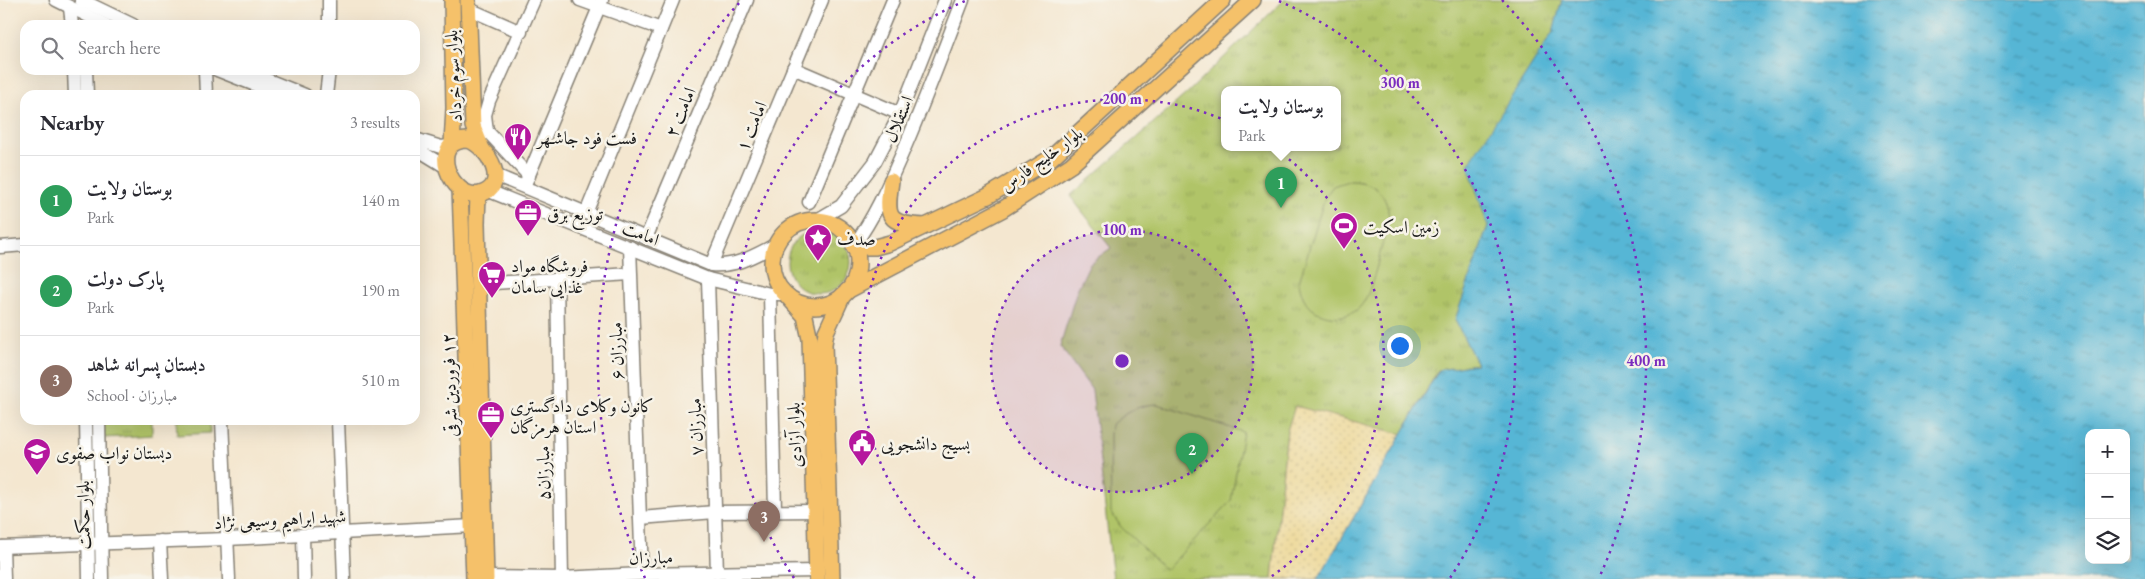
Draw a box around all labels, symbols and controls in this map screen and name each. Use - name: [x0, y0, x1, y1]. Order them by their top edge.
- search box: [20, 20, 420, 75]
- street label: بلوار سوم خرداد: [439, 29, 472, 123]
- icon: search: [38, 34, 66, 62]
- text: Search here: [78, 35, 160, 60]
- text: 300 m: [1380, 73, 1420, 92]
- street label: امامت ۲: [659, 83, 701, 140]
- popup: [1221, 86, 1341, 151]
- text: 200 m: [1102, 89, 1142, 108]
- street label: استقلال: [878, 92, 918, 146]
- text: بوستان ولایت: [1238, 94, 1324, 119]
- street label: امامت ۱: [730, 97, 772, 154]
- text: Nearby: [40, 109, 104, 136]
- text: 3 results: [350, 112, 400, 133]
- street label: بلوار خلیج فارس: [995, 121, 1090, 201]
- restaurant icon: فست فود جاشـهر: [503, 122, 533, 161]
- text: Park: [1238, 125, 1266, 146]
- place label: فست فود جاشـهر: [535, 126, 637, 150]
- pin: 1: [1265, 167, 1297, 208]
- text: بوستان ولایت: [87, 176, 172, 201]
- text: 1: [52, 190, 60, 211]
- text: 140 m: [361, 190, 400, 211]
- office icon: توزیع برق: [513, 198, 543, 237]
- place label: توزیع برق: [547, 202, 603, 230]
- text: Park: [87, 207, 114, 228]
- sports icon: زمین اسکیت: [1329, 211, 1359, 250]
- street label: امامت: [619, 215, 663, 251]
- place label: زمین اسکیت: [1363, 215, 1439, 238]
- text: 100 m: [1102, 220, 1142, 239]
- place icon: صدف: [803, 223, 833, 262]
- place label: صدف: [837, 227, 876, 250]
- place label: فروشگاه مواد غذایی سامان: [511, 254, 588, 299]
- supermarket icon: فروشگاه مواد غذایی سامان: [477, 260, 507, 299]
- text: پارک دولت: [87, 266, 163, 291]
- text: 2: [52, 280, 60, 301]
- text: 190 m: [361, 280, 400, 301]
- text: Park: [87, 297, 114, 318]
- street label: مبارزان ۶: [603, 322, 629, 380]
- street label: ١٢ فروردین شرقی: [436, 333, 463, 437]
- your location: [1387, 333, 1413, 359]
- text: 400 m: [1626, 351, 1666, 370]
- text: دبستان پسرانه شاهد: [87, 352, 206, 377]
- centre of rings: [1113, 352, 1131, 370]
- text: 3: [52, 370, 60, 391]
- text: 510 m: [361, 370, 400, 391]
- text: School · مبارزان: [87, 385, 177, 406]
- place label: کانون وکلای دادگستری استان هرمزگان: [510, 394, 654, 440]
- street label: مبارزان ۷: [682, 398, 708, 456]
- office icon: کانون وکلای دادگستری استان هرمزگان: [476, 400, 506, 439]
- street label: بلوار آزادی: [781, 402, 807, 468]
- public building icon: بسیج دانشجویی: [847, 428, 877, 467]
- map controls: [2085, 429, 2130, 564]
- button: +: [2085, 429, 2130, 474]
- place label: بسیج دانشجویی: [881, 432, 970, 460]
- pin: 2: [1176, 433, 1208, 474]
- school or university icon: دبستان نواب صفوی: [22, 437, 52, 476]
- place label: دبستان نواب صفوی: [56, 441, 172, 464]
- street label: مبارزان۵: [531, 445, 555, 501]
- button: −: [2085, 474, 2130, 519]
- street label: بلوار حکمت: [71, 480, 95, 550]
- pin: 3: [748, 501, 780, 542]
- street label: شهید ابراهیم وسیعی نژاد: [213, 504, 347, 541]
- button: layers: [2085, 519, 2130, 564]
- street label: مبارزان: [629, 545, 673, 569]

